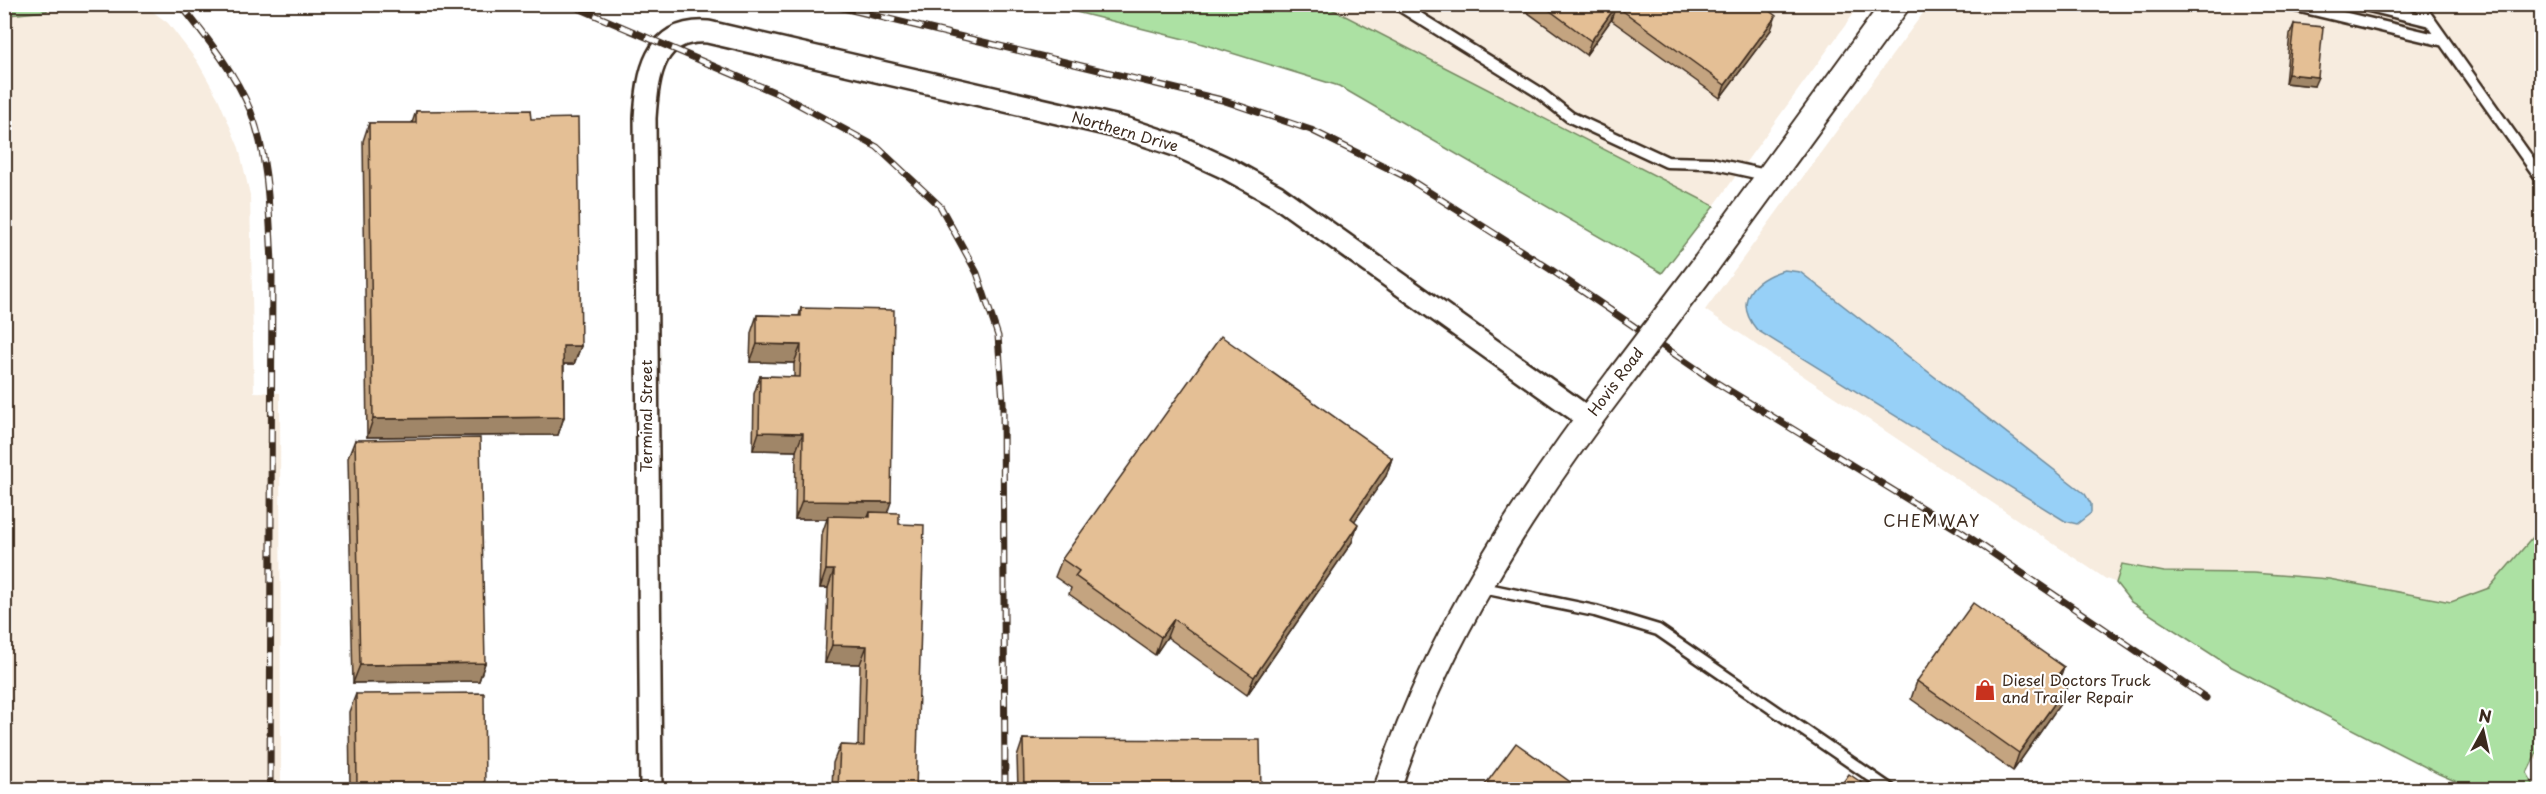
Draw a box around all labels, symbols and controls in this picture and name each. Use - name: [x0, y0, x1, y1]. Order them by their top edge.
- street label: Northern Drive: [1069, 104, 1182, 157]
- street label: Hovis Road: [1581, 342, 1648, 420]
- street label: Terminal Street: [634, 360, 657, 472]
- district label: CHEMWAY: [1883, 508, 1981, 532]
- place label: Diesel Doctors Truck and Trailer Repair: [2002, 668, 2151, 708]
- shop icon: Diesel Doctors Truck and Trailer Repair: [1973, 678, 1997, 702]
- north arrow: [2453, 701, 2513, 761]
- text: N: [2477, 702, 2493, 728]

